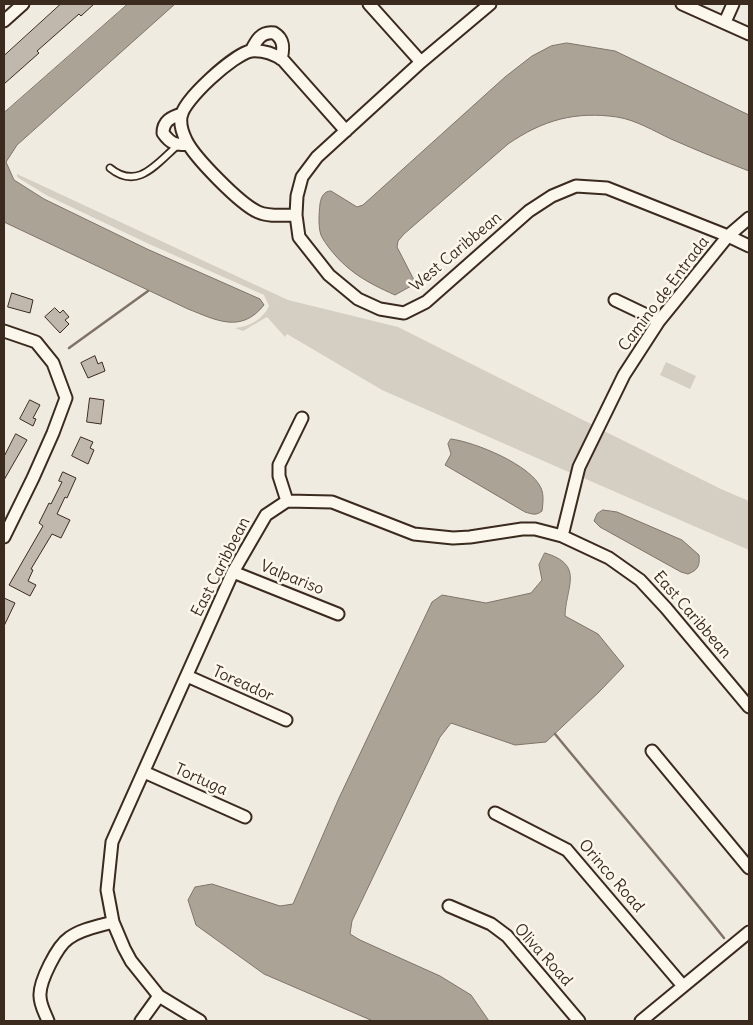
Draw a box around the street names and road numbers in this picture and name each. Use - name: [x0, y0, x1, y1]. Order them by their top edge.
- street label: West Caribbean: [406, 208, 506, 296]
- street label: Camino de Entrada: [615, 233, 713, 355]
- street label: East Caribbean: [188, 514, 254, 620]
- street label: Valpariso: [257, 557, 327, 599]
- street label: East Caribbean: [649, 568, 735, 662]
- street label: Toreador: [209, 662, 277, 706]
- street label: Tortuga: [172, 760, 230, 800]
- street label: Orinco Road: [574, 836, 648, 916]
- street label: Oliva Road: [510, 920, 576, 990]

